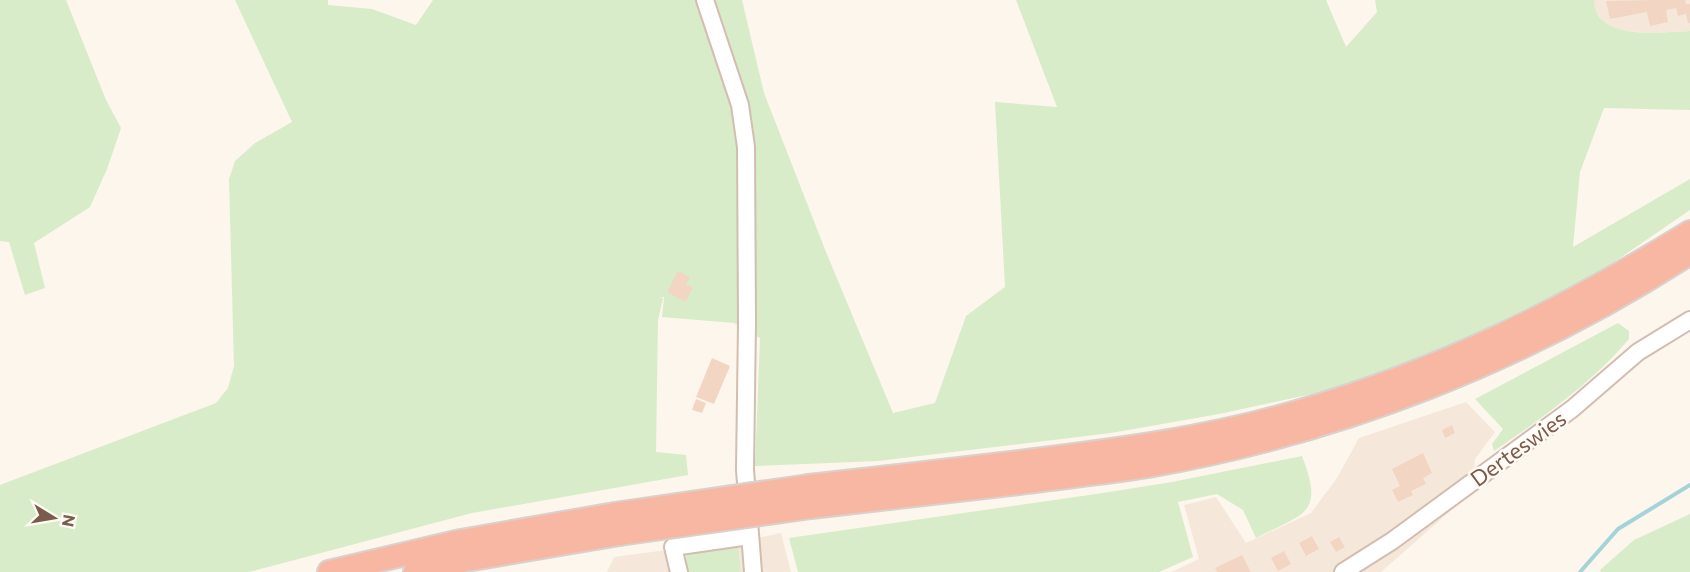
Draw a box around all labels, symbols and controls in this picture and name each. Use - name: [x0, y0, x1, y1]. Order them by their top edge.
- street label: Derteswies: [1465, 404, 1571, 492]
- north arrow: [24, 488, 84, 548]
- text: N: [59, 513, 80, 529]

